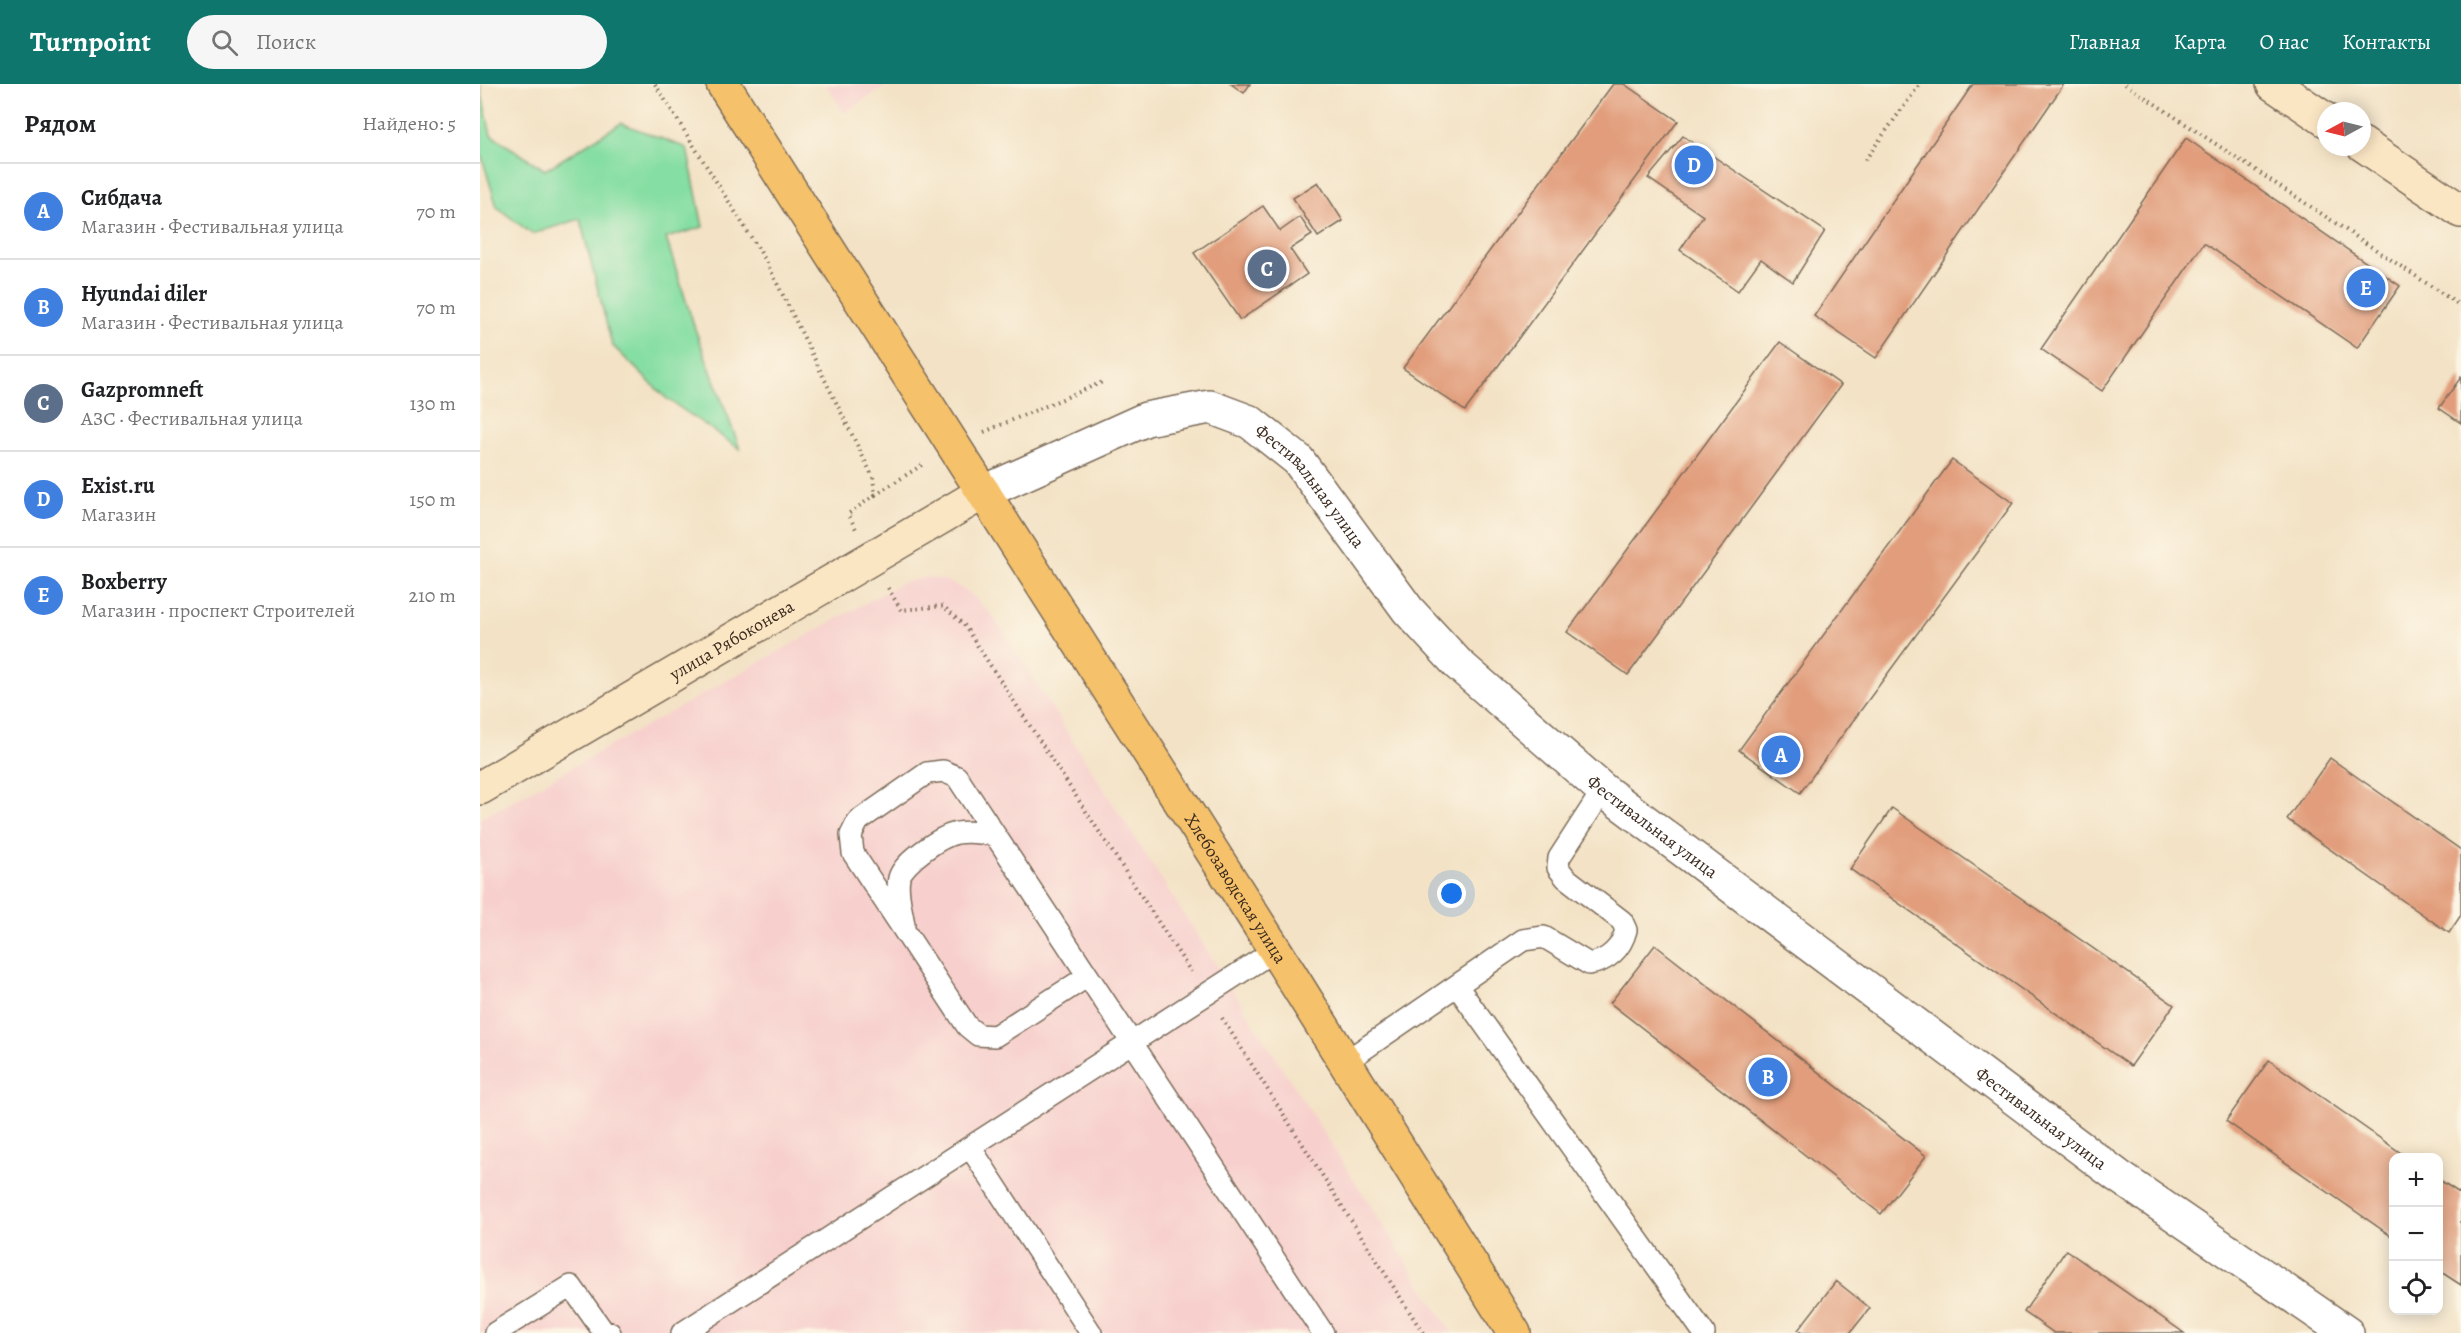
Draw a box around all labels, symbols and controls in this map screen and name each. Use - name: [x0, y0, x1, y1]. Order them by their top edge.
- search box: [187, 15, 607, 69]
- text: Turnpoint: [30, 23, 151, 61]
- icon: search: [208, 26, 241, 59]
- text: Поиск: [256, 27, 316, 57]
- text: Главная: [2069, 28, 2141, 56]
- text: Карта: [2174, 28, 2226, 56]
- text: О нас: [2259, 28, 2309, 56]
- text: Контакты: [2342, 28, 2431, 56]
- north arrow: [2317, 102, 2371, 156]
- text: Рядом: [24, 106, 96, 141]
- text: Найдено: 5: [362, 110, 456, 137]
- pin: D: [1674, 142, 1714, 188]
- text: Сибдача: [81, 183, 162, 213]
- text: A: [37, 198, 50, 225]
- text: 70 m: [416, 198, 456, 225]
- text: Магазин · Фестивальная улица: [81, 213, 344, 240]
- pin: C: [1248, 246, 1286, 291]
- pin: E: [2346, 266, 2386, 310]
- text: Hyundai diler: [81, 279, 207, 309]
- text: B: [37, 294, 50, 321]
- text: 70 m: [416, 294, 456, 321]
- text: Магазин · Фестивальная улица: [81, 309, 344, 336]
- text: Gazpromneft: [81, 375, 204, 405]
- text: C: [37, 390, 50, 417]
- text: 130 m: [410, 390, 456, 417]
- text: АЗС · Фестивальная улица: [81, 405, 303, 432]
- street label: Фестивальная улица: [1250, 418, 1371, 553]
- text: Exist.ru: [81, 471, 155, 501]
- text: D: [37, 486, 50, 513]
- text: 150 m: [409, 486, 456, 513]
- text: Магазин: [81, 501, 156, 528]
- text: Boxberry: [81, 567, 167, 597]
- text: E: [38, 582, 49, 609]
- text: 210 m: [408, 582, 456, 609]
- street label: улица Рябоконева: [664, 594, 799, 687]
- text: Магазин · проспект Строителей: [81, 597, 355, 624]
- pin: A: [1762, 732, 1800, 778]
- street label: Фестивальная улица: [1582, 769, 1723, 884]
- street label: Хлебозаводская улица: [1179, 809, 1293, 969]
- your location: [1437, 879, 1466, 908]
- pin: B: [1748, 1054, 1788, 1100]
- street label: Фестивальная улица: [1971, 1061, 2112, 1176]
- map controls: [2389, 1153, 2443, 1315]
- button: +: [2389, 1153, 2443, 1207]
- button: −: [2389, 1207, 2443, 1261]
- button: locate: [2389, 1261, 2443, 1315]

